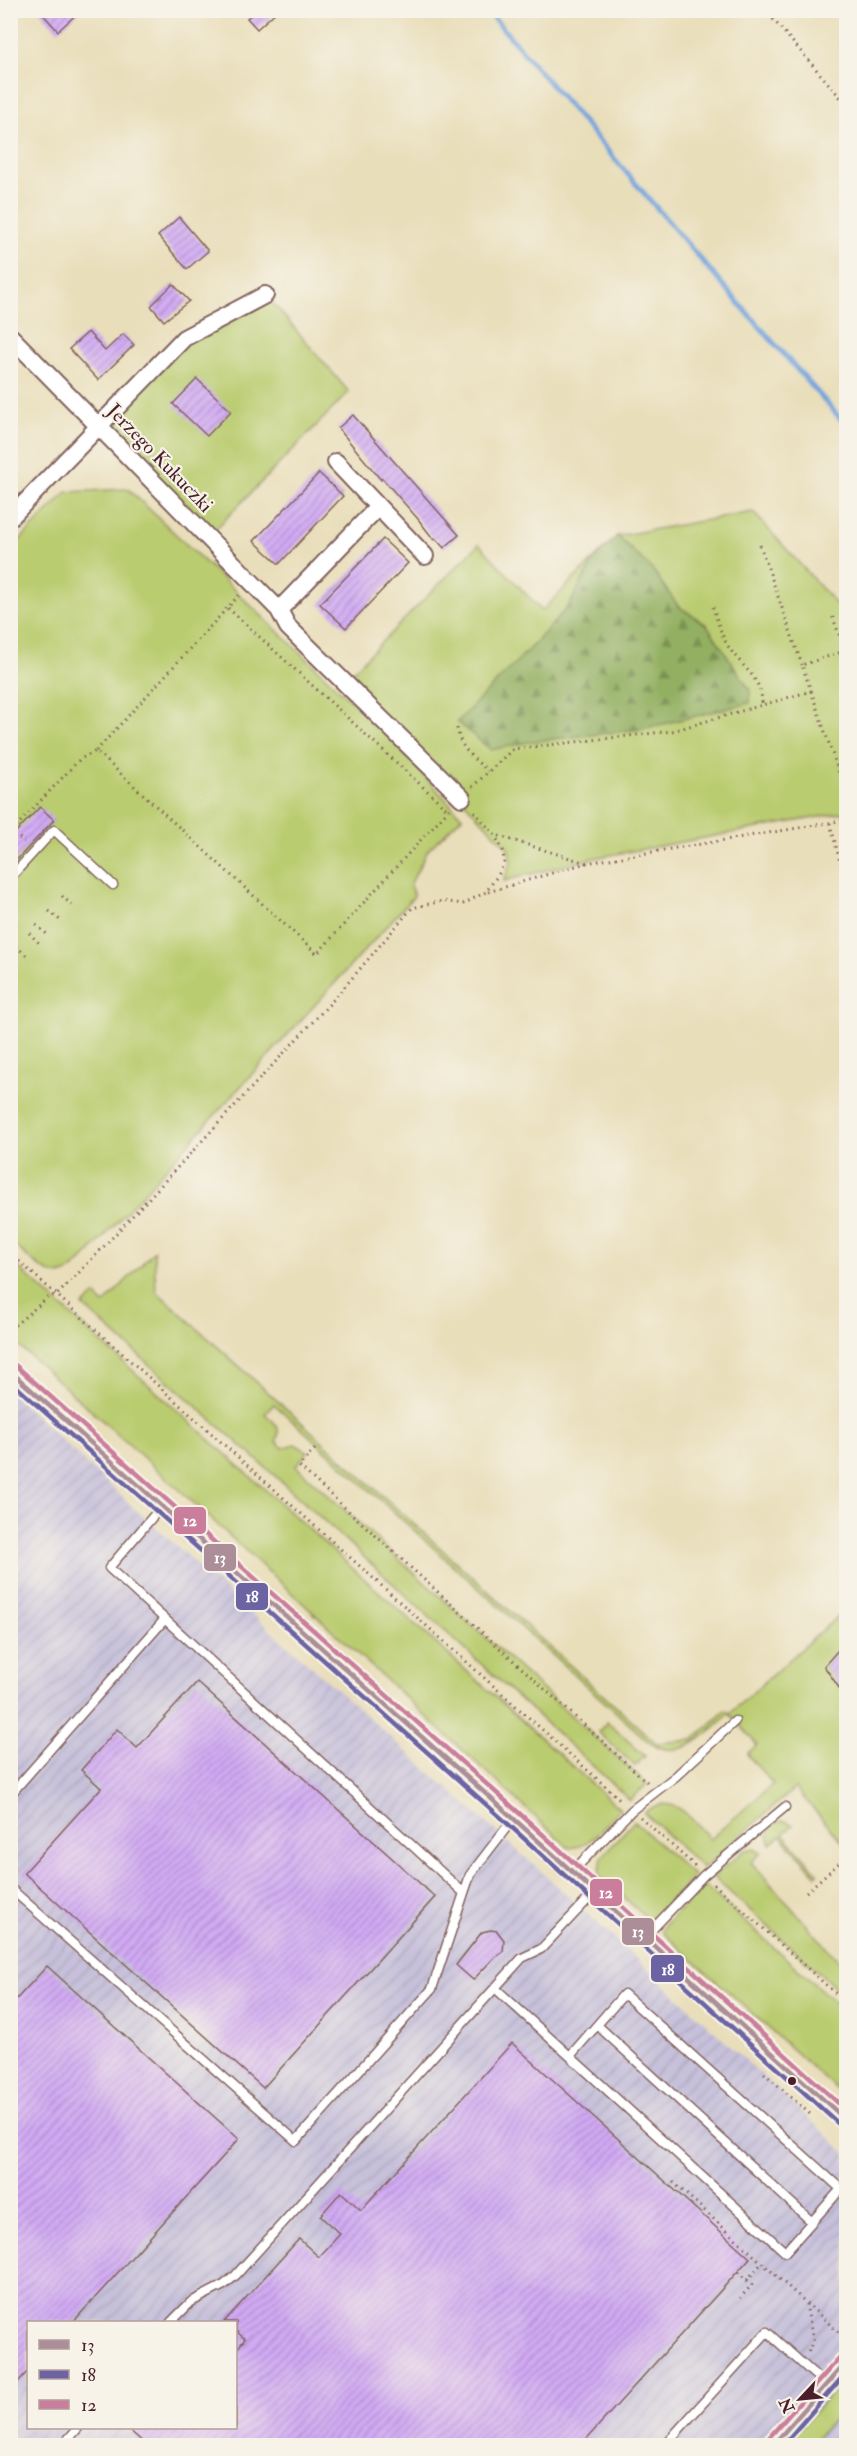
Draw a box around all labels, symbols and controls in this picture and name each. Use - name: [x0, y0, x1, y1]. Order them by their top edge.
- street label: Jerzego Kukuczki: [101, 398, 218, 518]
- line badge: 12: [173, 1506, 207, 1535]
- text: 12: [183, 1511, 197, 1531]
- line badge: 13: [203, 1543, 237, 1572]
- text: 13: [214, 1548, 226, 1568]
- line badge: 18: [235, 1582, 269, 1611]
- text: 18: [245, 1587, 259, 1607]
- line badge: 12: [589, 1878, 623, 1907]
- text: 12: [599, 1883, 613, 1903]
- line badge: 13: [621, 1917, 655, 1946]
- text: 13: [632, 1922, 644, 1942]
- line badge: 18: [650, 1954, 685, 1983]
- text: 18: [661, 1960, 675, 1980]
- unlabelled marker: [786, 2075, 798, 2087]
- legend: [27, 2321, 237, 2429]
- text: 13: [81, 2334, 94, 2357]
- text: 18: [81, 2364, 96, 2387]
- north arrow: [770, 2369, 830, 2429]
- text: 12: [81, 2394, 97, 2417]
- text: N: [775, 2394, 800, 2417]

